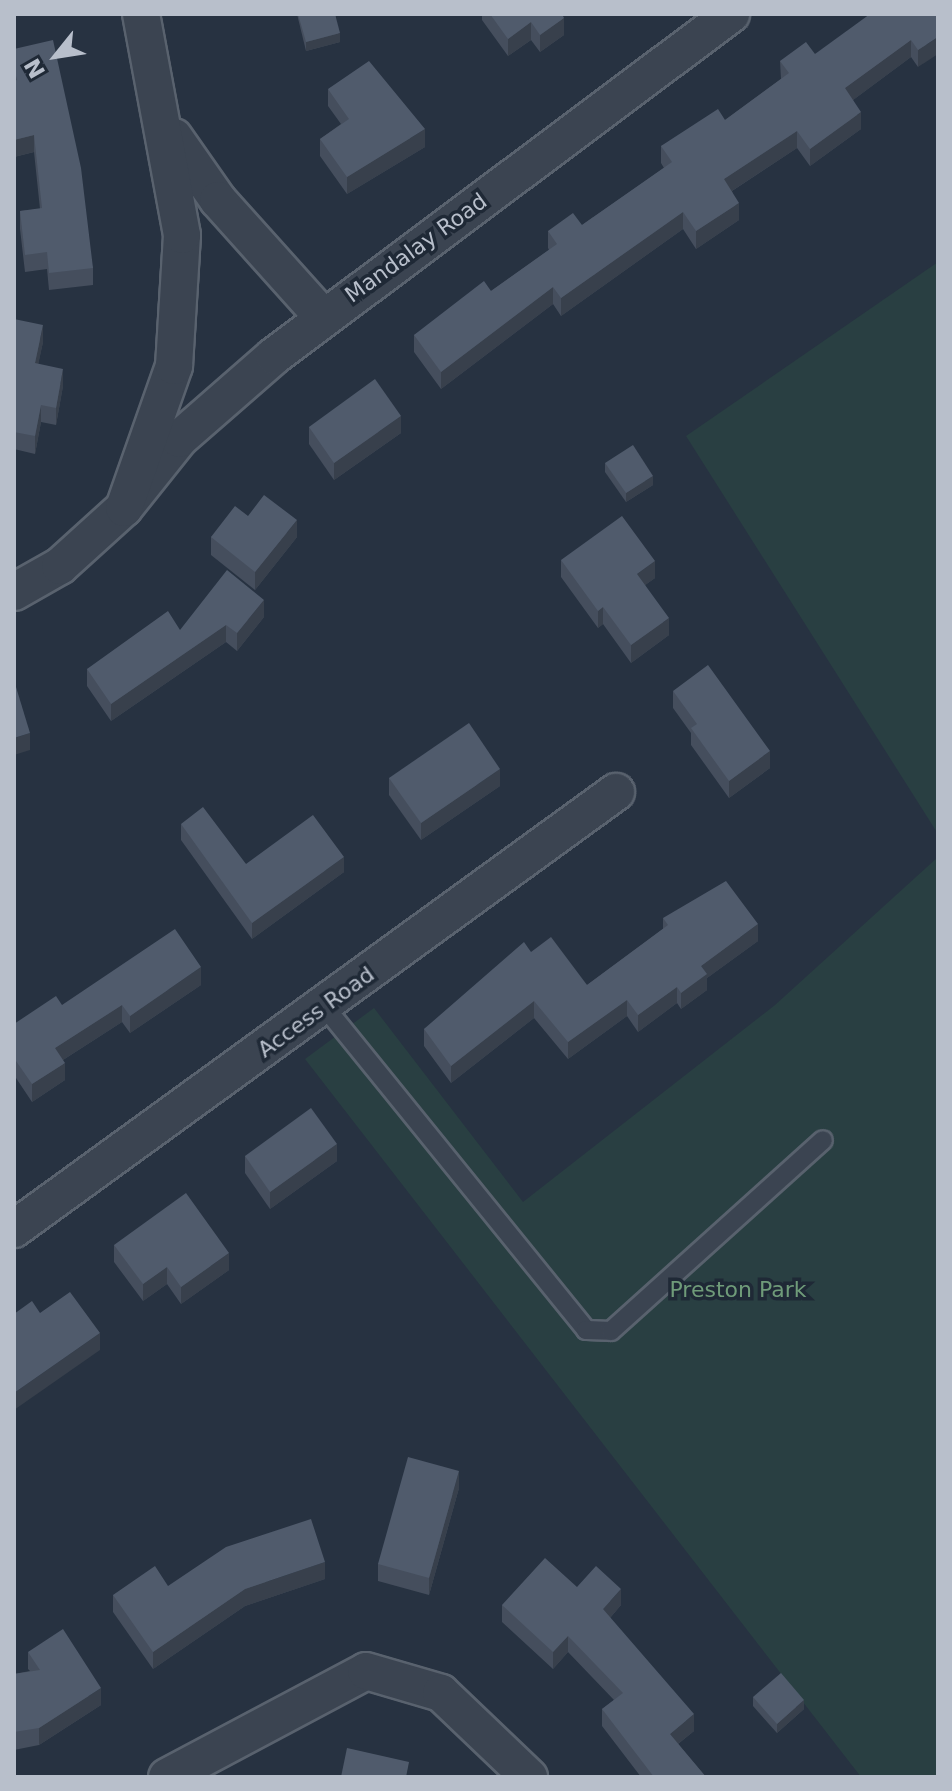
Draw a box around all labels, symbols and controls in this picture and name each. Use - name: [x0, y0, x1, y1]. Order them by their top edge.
- north arrow: [16, 16, 96, 96]
- text: N: [19, 54, 50, 82]
- street label: Mandalay Road: [340, 188, 492, 308]
- street label: Access Road: [253, 961, 379, 1063]
- park label: Preston Park: [669, 1277, 807, 1303]

